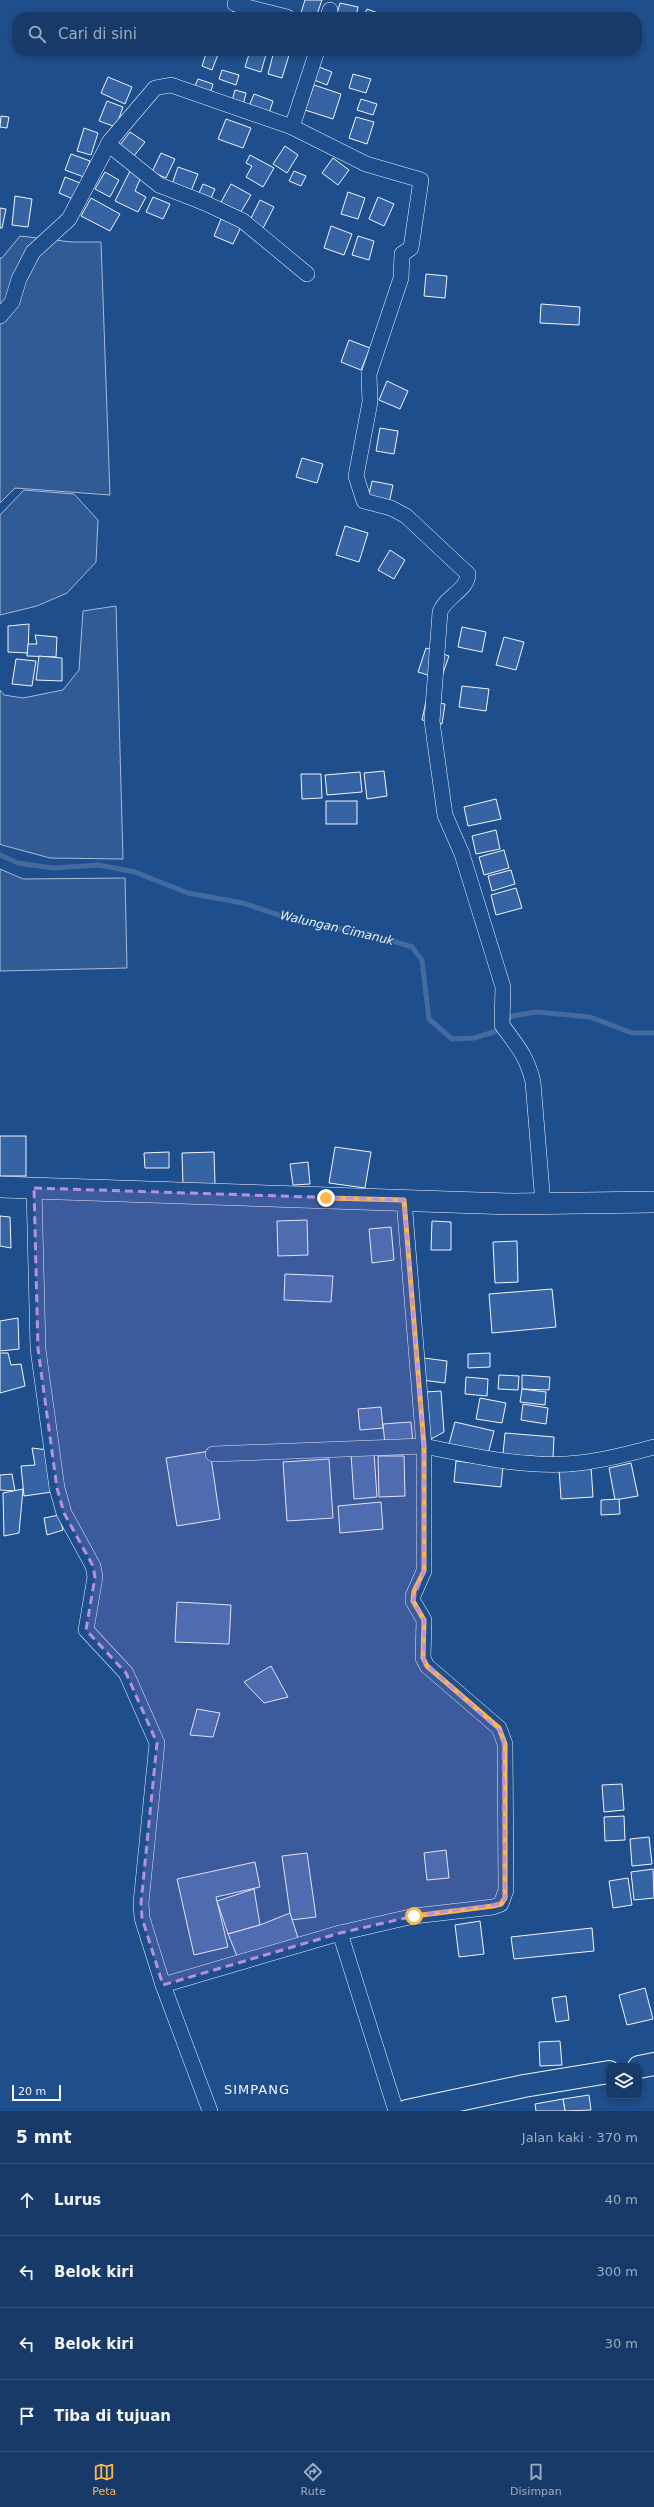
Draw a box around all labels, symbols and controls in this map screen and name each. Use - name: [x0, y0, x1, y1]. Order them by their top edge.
- search box: [12, 12, 642, 56]
- icon: search: [26, 23, 48, 45]
- text: Cari di sini: [58, 25, 137, 43]
- water label: Walungan Cimanuk: [279, 908, 396, 948]
- route end: [317, 1189, 335, 1207]
- route start: [405, 1907, 423, 1925]
- map controls: [606, 2063, 642, 2099]
- button: layers: [606, 2063, 642, 2099]
- district label: SIMPANG: [224, 2082, 290, 2097]
- scale bar: [12, 2083, 61, 2102]
- text: 20 m: [18, 2085, 46, 2098]
- text: 5 mnt: [16, 2127, 72, 2147]
- text: Jalan kaki · 370 m: [522, 2130, 638, 2145]
- icon: ahead: [16, 2189, 38, 2211]
- text: Lurus: [54, 2191, 101, 2209]
- text: 40 m: [605, 2192, 638, 2207]
- icon: left: [16, 2261, 38, 2283]
- text: Belok kiri: [54, 2263, 134, 2281]
- text: 300 m: [596, 2264, 638, 2279]
- icon: left: [16, 2333, 38, 2355]
- text: Belok kiri: [54, 2335, 134, 2353]
- text: 30 m: [605, 2336, 638, 2351]
- icon: arrive: [16, 2405, 38, 2427]
- text: Tiba di tujuan: [54, 2407, 171, 2425]
- tab: Peta: [92, 2461, 116, 2498]
- tab: Rute: [301, 2461, 326, 2498]
- tab: Disimpan: [510, 2461, 562, 2498]

